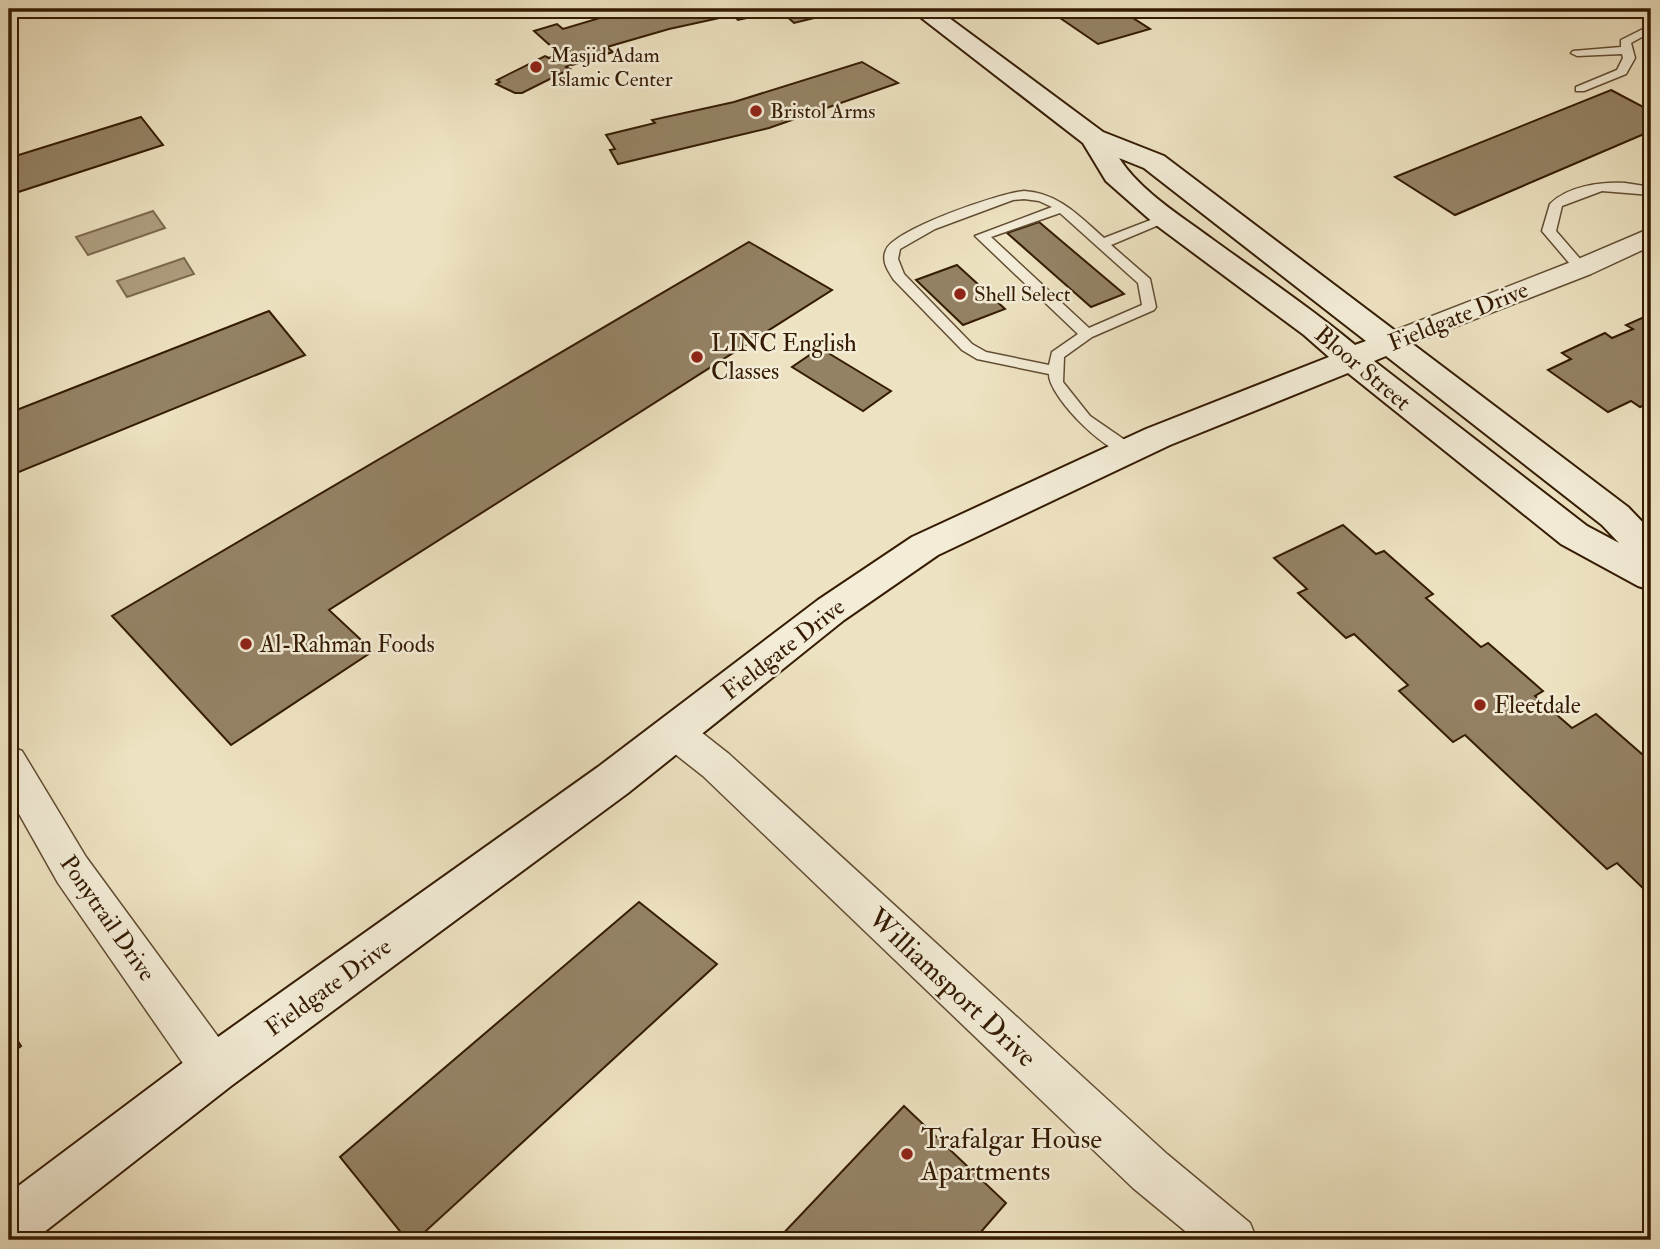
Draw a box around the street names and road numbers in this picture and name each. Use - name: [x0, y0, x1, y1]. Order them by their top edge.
- street label: Fieldgate Drive: [1384, 274, 1533, 359]
- street label: Bloor Street: [1308, 319, 1417, 418]
- street label: Fieldgate Drive: [715, 591, 851, 707]
- street label: Ponytrail Drive: [53, 849, 162, 987]
- street label: Williamsport Drive: [860, 900, 1044, 1075]
- street label: Fieldgate Drive: [259, 931, 397, 1044]

